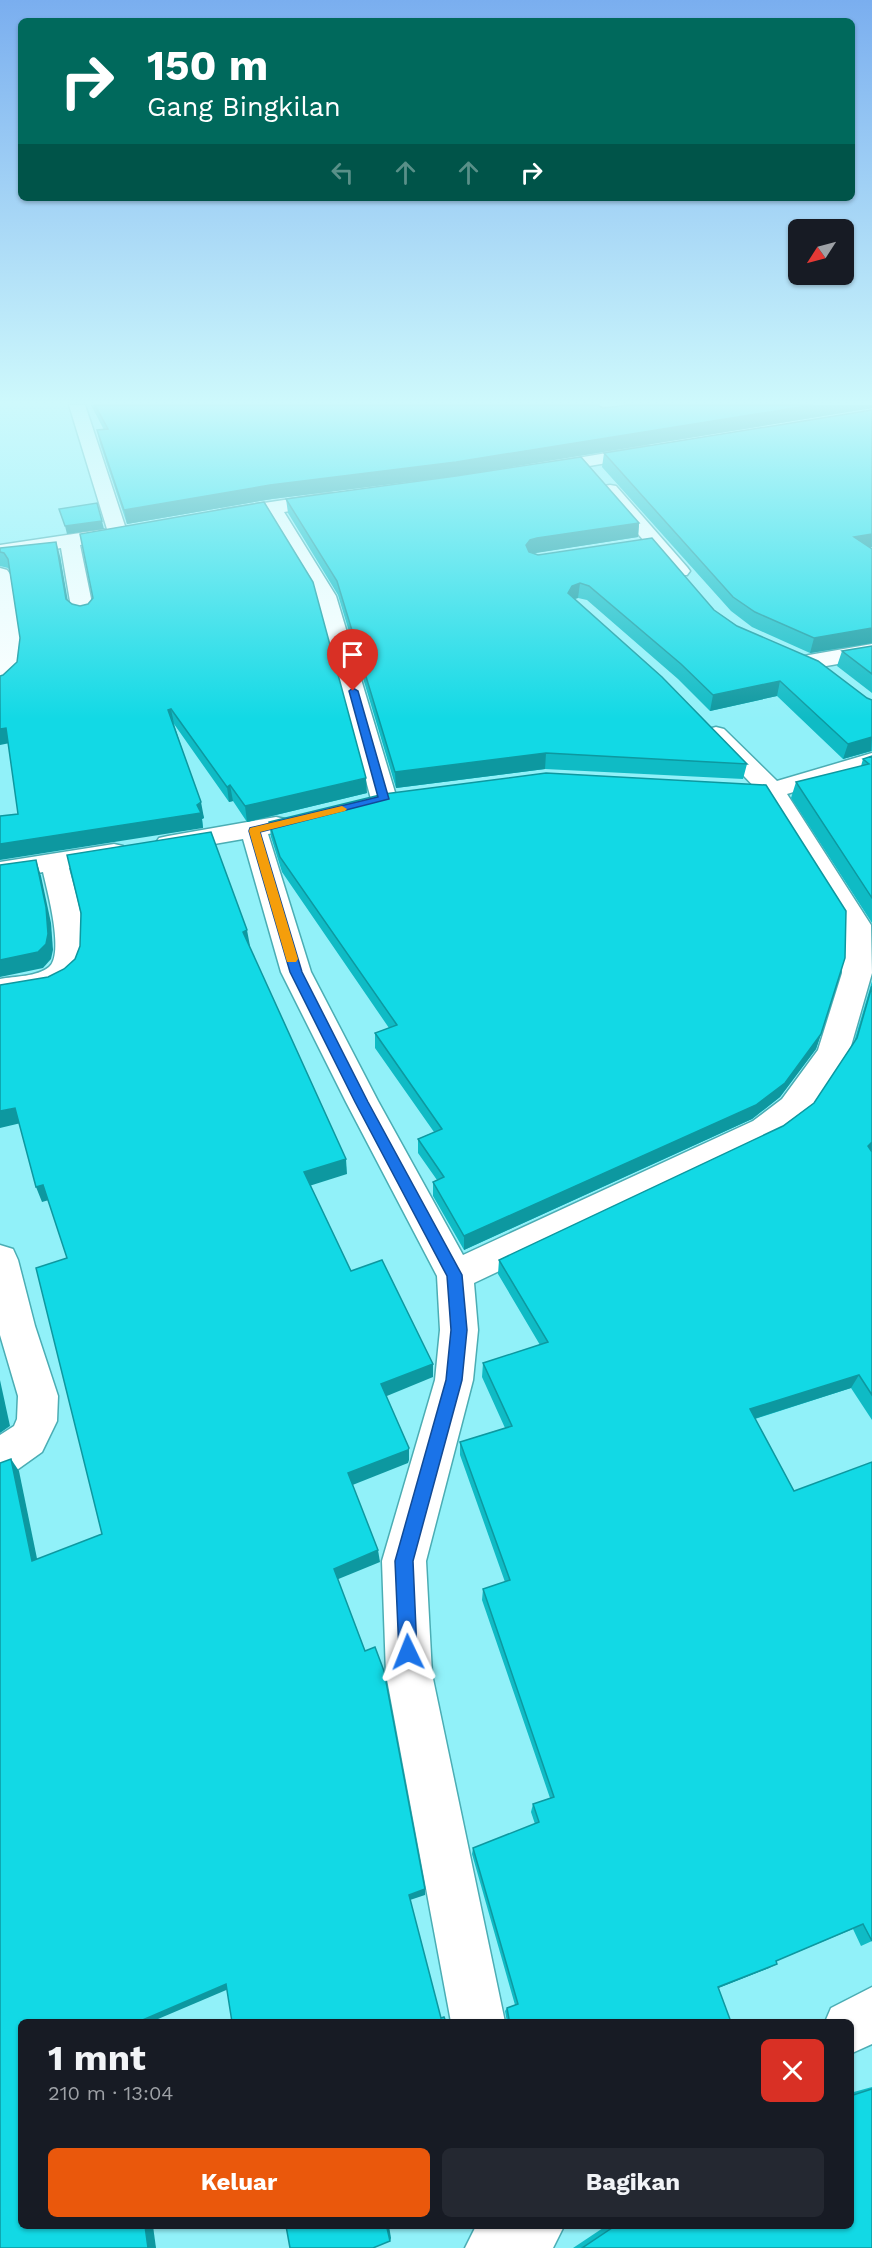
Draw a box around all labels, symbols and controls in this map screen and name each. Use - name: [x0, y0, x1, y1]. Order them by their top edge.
- text: 150 m: [147, 41, 268, 90]
- icon: right: [48, 42, 126, 120]
- text: Gang Bingkilan: [147, 91, 341, 123]
- icon: left: [326, 156, 359, 189]
- icon: ahead: [389, 156, 422, 189]
- icon: ahead: [452, 156, 485, 189]
- icon: right: [515, 156, 548, 189]
- north arrow: [788, 219, 854, 285]
- map controls: [788, 219, 854, 285]
- pin: [327, 629, 378, 691]
- icon: arrive: [336, 638, 369, 671]
- position arrow: [376, 1620, 440, 1684]
- text: 1 mnt: [48, 2037, 146, 2079]
- button: close: [761, 2039, 824, 2102]
- text: 210 m · 13:04: [48, 2081, 174, 2105]
- button: Keluar: [48, 2148, 430, 2217]
- button: Bagikan: [442, 2148, 824, 2217]

